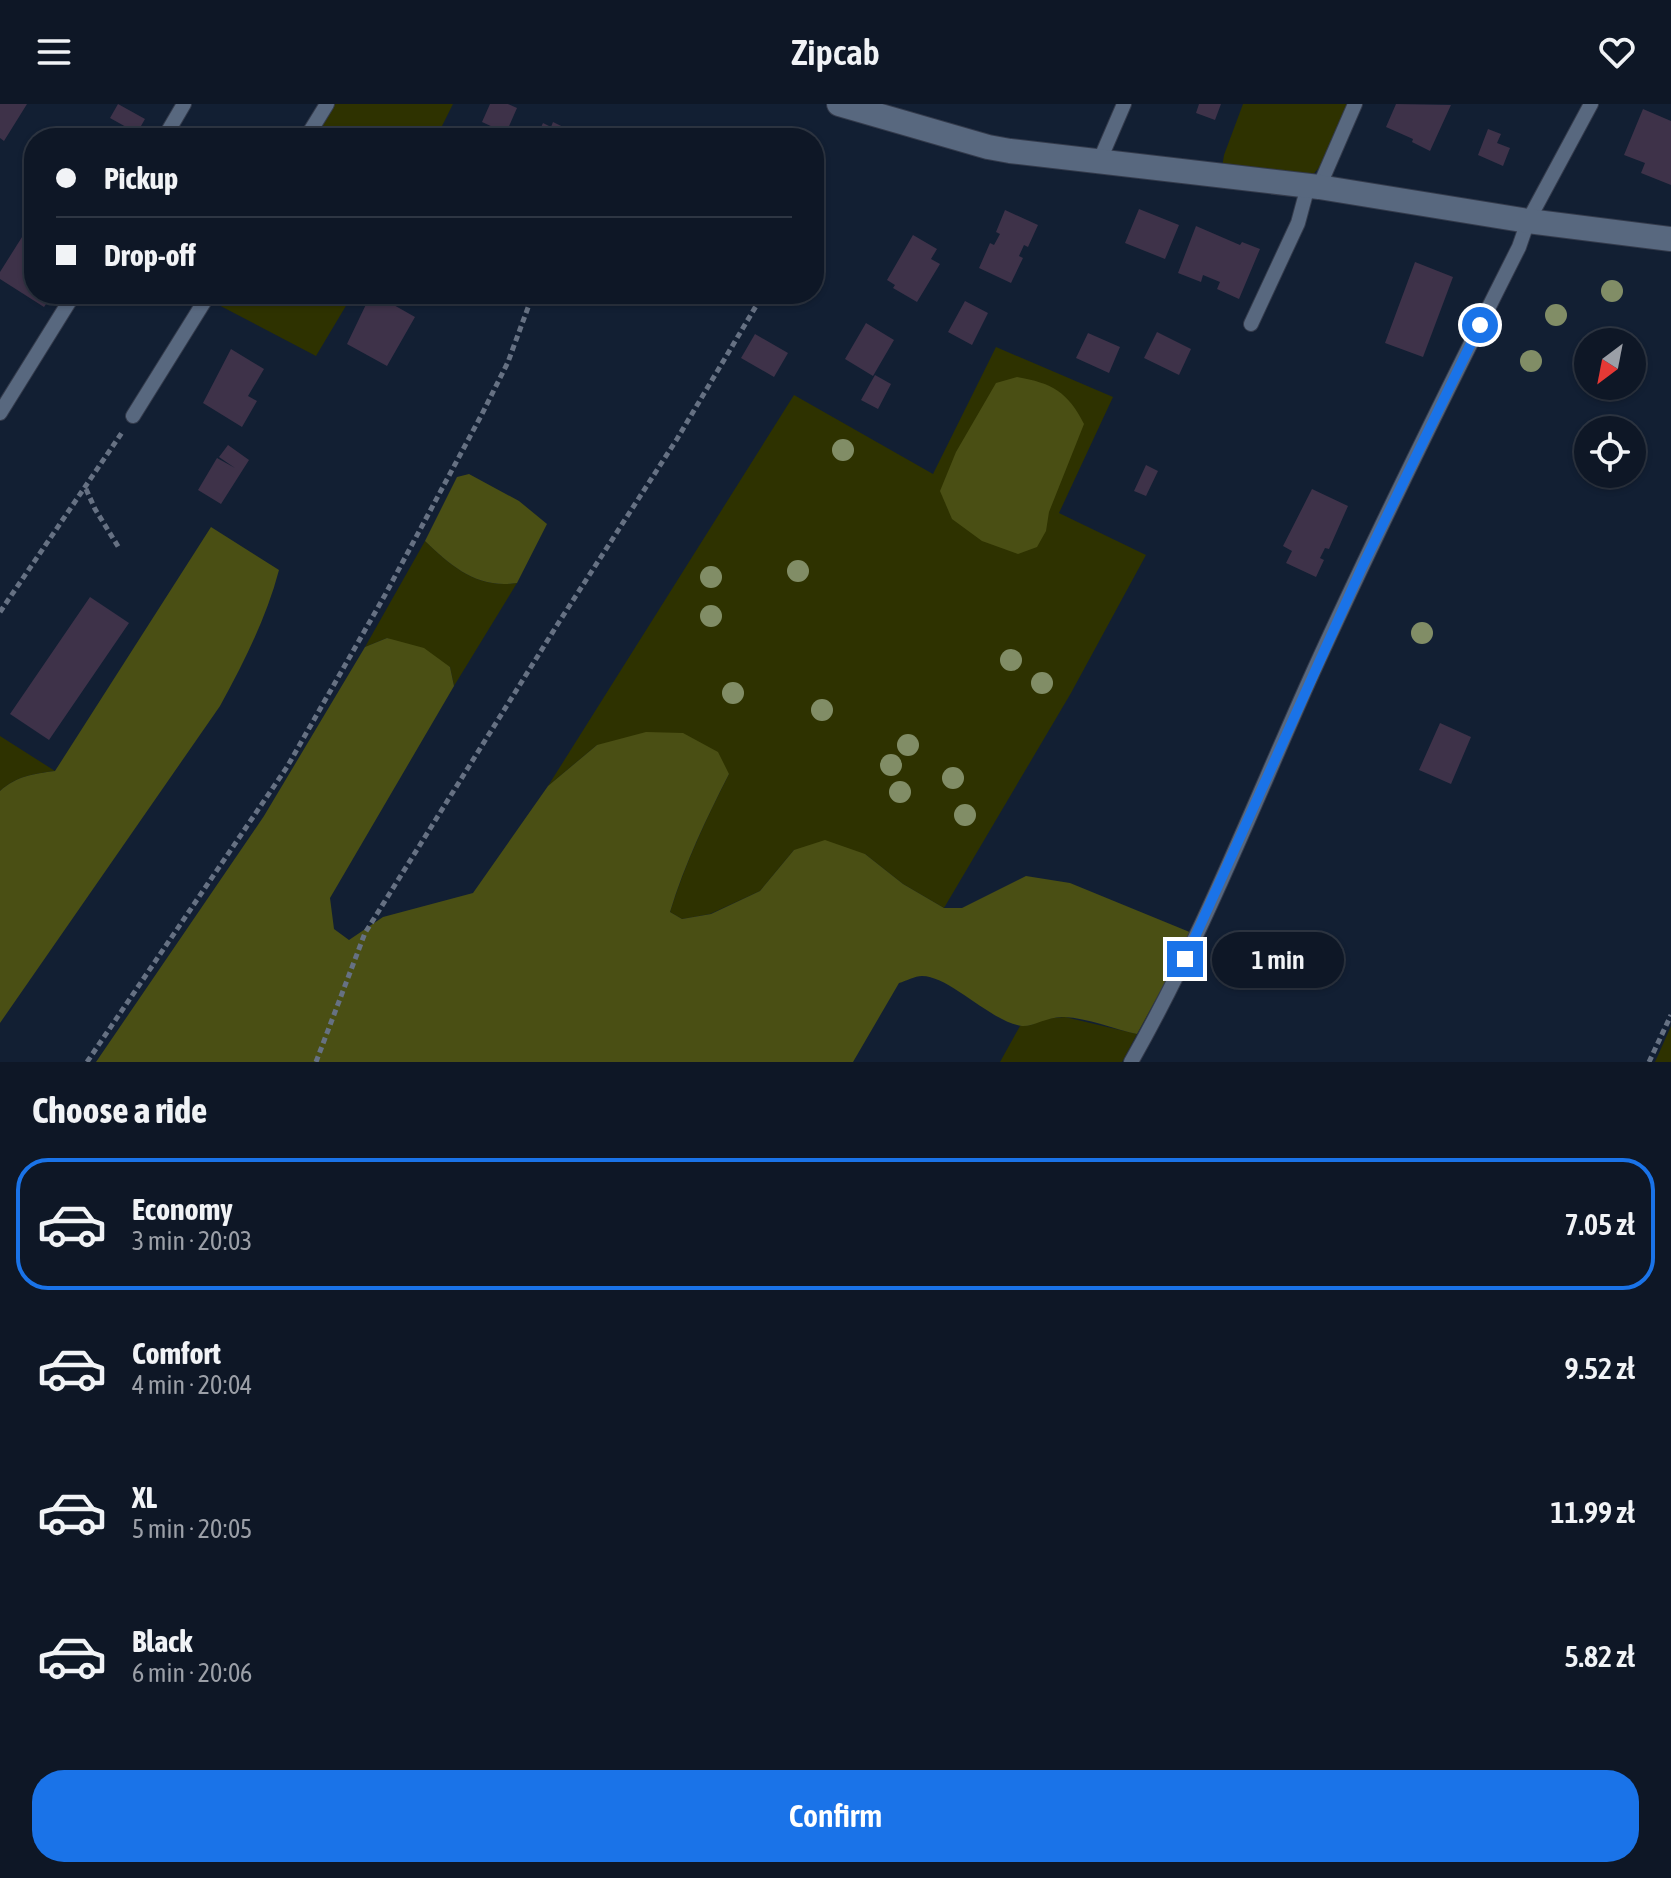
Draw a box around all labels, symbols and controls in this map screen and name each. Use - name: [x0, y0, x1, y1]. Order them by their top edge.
- icon: menu: [32, 30, 76, 74]
- icon: heart: [1595, 30, 1639, 74]
- text: Zipcab: [791, 31, 880, 73]
- text: Pickup: [104, 161, 178, 195]
- text: Drop-off: [104, 238, 196, 272]
- route start: [1462, 307, 1498, 343]
- north arrow: [1574, 328, 1646, 400]
- map controls: [1574, 328, 1646, 488]
- button: locate: [1574, 416, 1646, 488]
- callout: 1 min: [1213, 931, 1345, 987]
- route end: [1167, 941, 1203, 977]
- text: 1 min: [1251, 945, 1305, 975]
- text: Choose a ride: [32, 1089, 207, 1131]
- icon: car: [36, 1188, 108, 1260]
- text: Economy: [132, 1192, 233, 1226]
- text: 7.05 zł: [1565, 1207, 1635, 1241]
- text: 3 min · 20:03: [132, 1226, 252, 1256]
- icon: car: [36, 1332, 108, 1404]
- text: Comfort: [132, 1336, 221, 1370]
- text: 9.52 zł: [1565, 1351, 1635, 1385]
- text: 4 min · 20:04: [132, 1370, 252, 1400]
- icon: car: [36, 1476, 108, 1548]
- text: XL: [132, 1480, 157, 1514]
- text: 11.99 zł: [1550, 1495, 1635, 1529]
- text: 5 min · 20:05: [132, 1514, 252, 1544]
- icon: car: [36, 1620, 108, 1692]
- text: Black: [132, 1624, 192, 1658]
- text: 5.82 zł: [1565, 1639, 1635, 1673]
- text: 6 min · 20:06: [132, 1658, 252, 1688]
- button: Confirm: [32, 1770, 1639, 1862]

